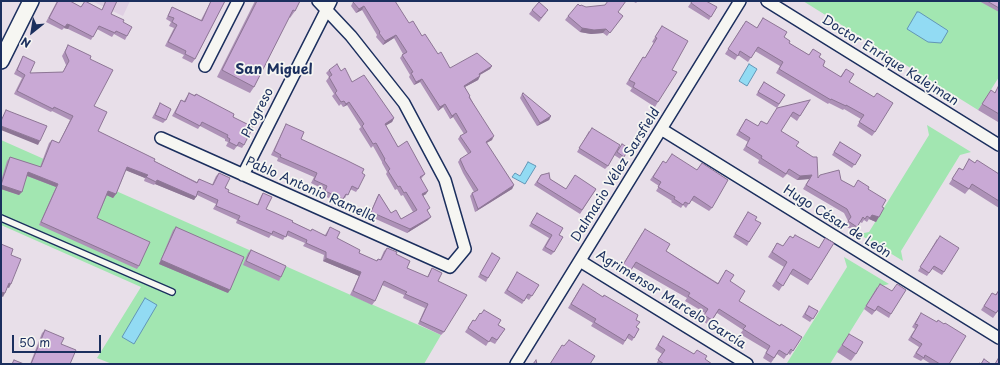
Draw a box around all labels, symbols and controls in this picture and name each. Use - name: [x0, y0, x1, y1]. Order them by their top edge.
- north arrow: [12, 12, 52, 52]
- street label: Doctor Enrique Kalejman: [819, 12, 961, 110]
- text: N: [18, 33, 34, 52]
- district label: San Miguel: [235, 62, 313, 78]
- street label: Progreso: [239, 85, 277, 141]
- street label: Dalmacio Vélez Sarsfield: [568, 105, 664, 245]
- street label: Pablo Antonio Ramella: [243, 154, 379, 226]
- street label: Hugo César de León: [780, 182, 894, 262]
- street label: Agrimensor Marcelo García: [593, 247, 749, 353]
- scale bar: [14, 327, 103, 353]
- text: 50 m: [19, 333, 50, 351]

